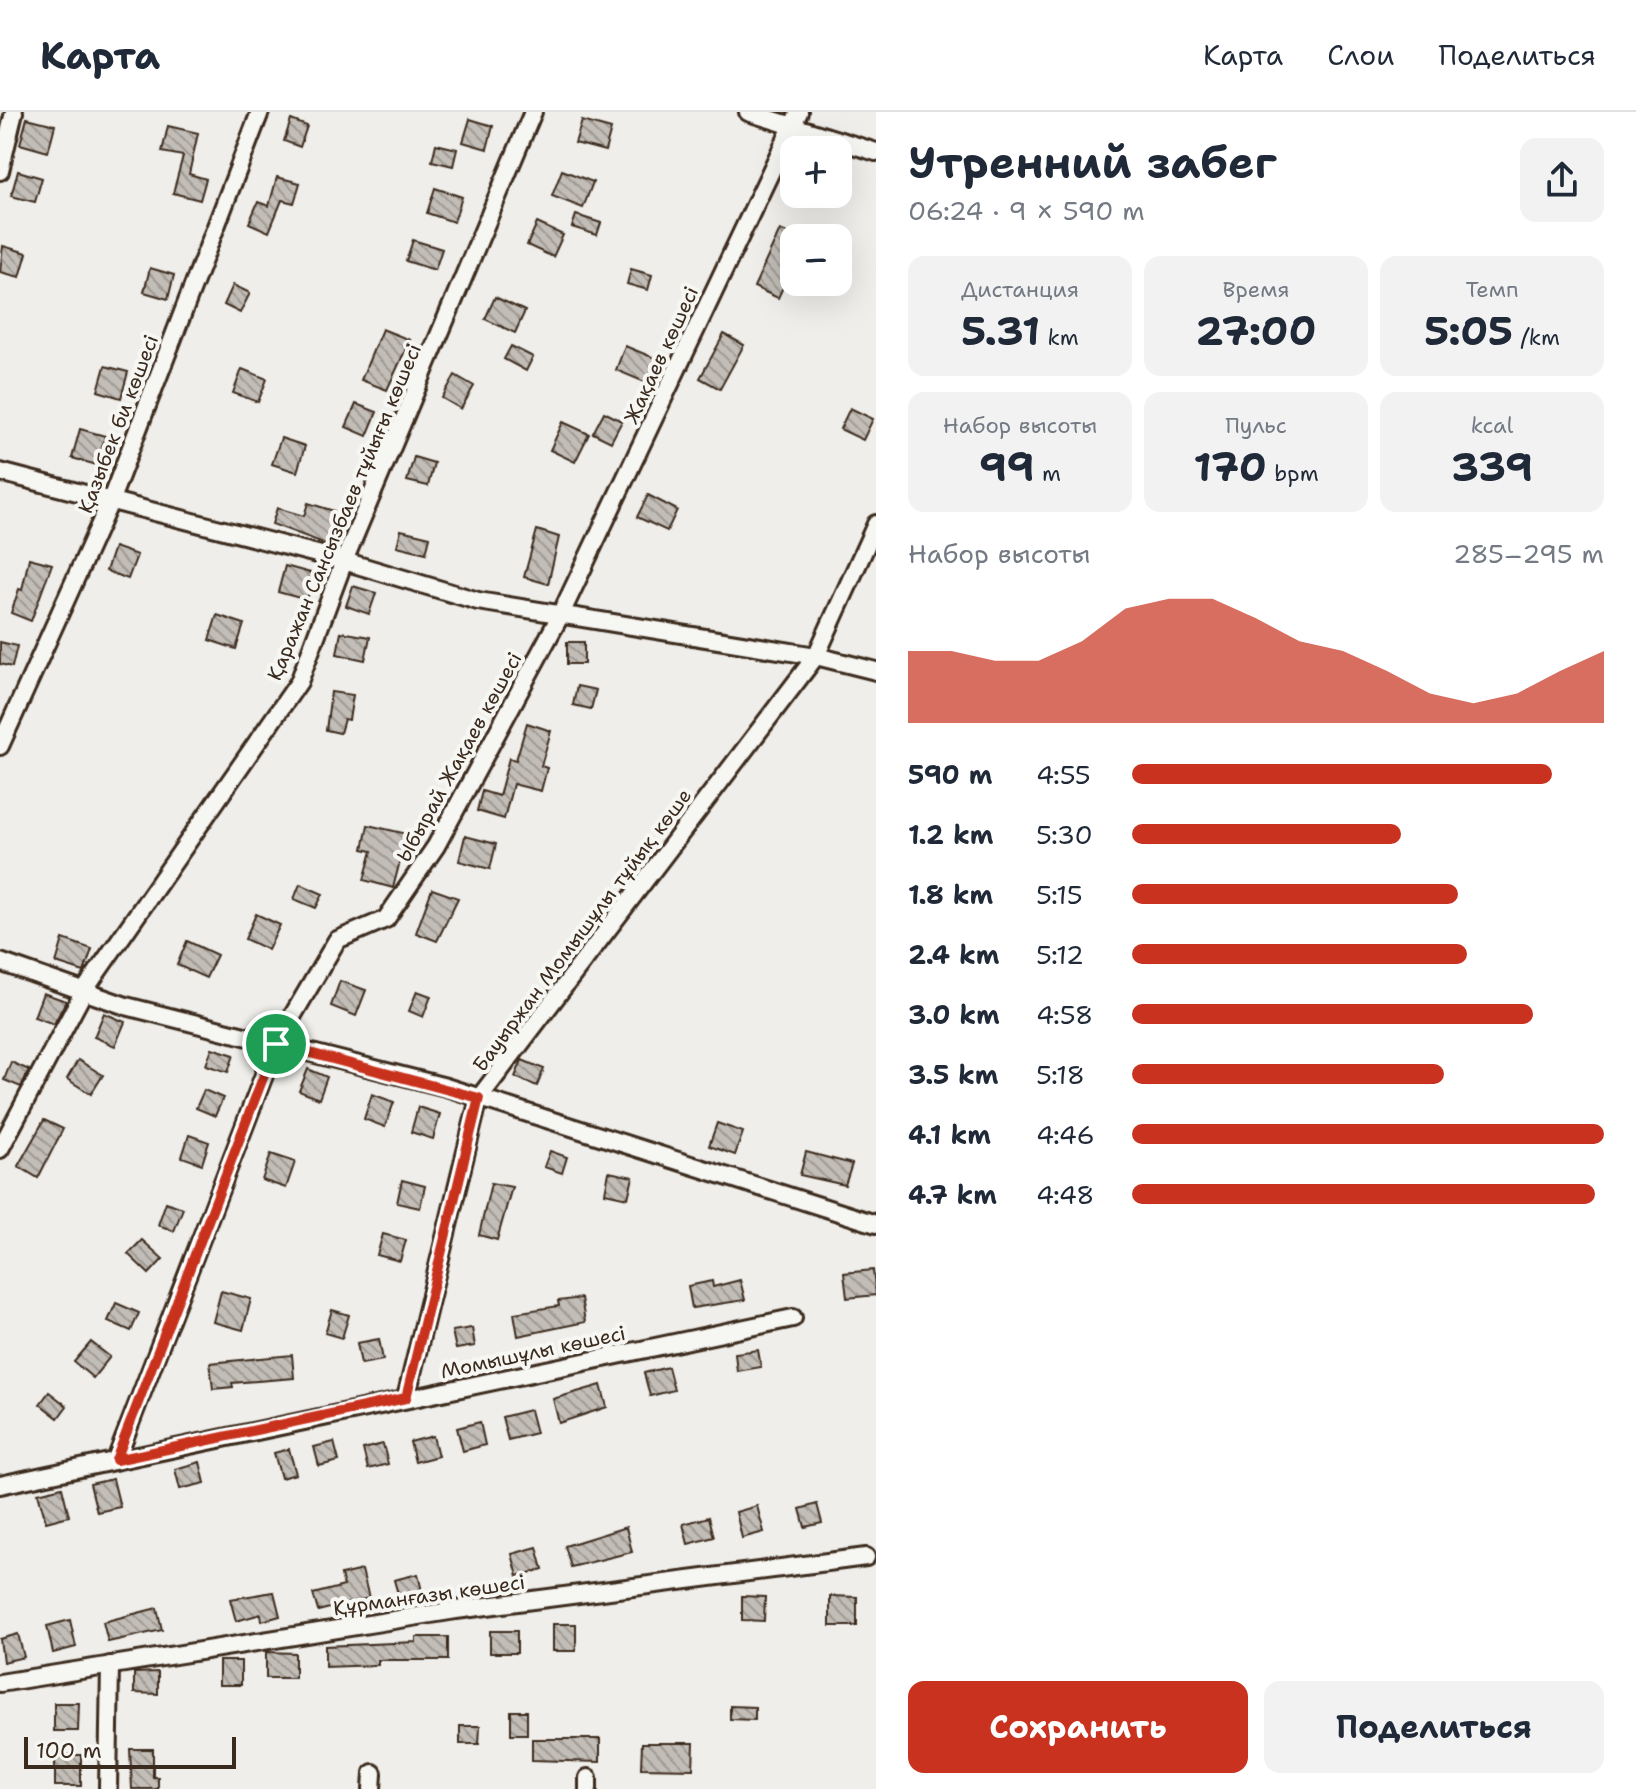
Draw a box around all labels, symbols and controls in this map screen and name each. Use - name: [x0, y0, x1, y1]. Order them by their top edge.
- text: Карта: [40, 30, 160, 81]
- text: Карта: [1203, 36, 1283, 74]
- text: Слои: [1327, 36, 1394, 74]
- text: Поделиться: [1438, 36, 1596, 74]
- text: Утренний забег: [908, 133, 1277, 192]
- map controls: [780, 136, 852, 296]
- button: +: [780, 136, 852, 208]
- button: share: [1520, 138, 1604, 222]
- text: 06:24 · 9 × 590 m: [908, 193, 1145, 228]
- button: −: [780, 224, 852, 296]
- text: Дистанция: [961, 275, 1079, 304]
- text: Время: [1222, 275, 1290, 304]
- text: Темп: [1465, 275, 1519, 304]
- street label: Жақаев көшесі: [618, 282, 704, 428]
- text: 5.31: [961, 304, 1040, 358]
- text: 27:00: [1195, 304, 1317, 358]
- text: 5:05: [1424, 304, 1513, 358]
- text: km: [1040, 323, 1079, 352]
- text: /km: [1513, 323, 1560, 352]
- street label: Қазыбек би көшесі: [72, 331, 164, 517]
- street label: Қаражан Сансызбаев тұйығы көшесі: [261, 340, 427, 684]
- text: Набор высоты: [943, 411, 1097, 440]
- text: Пульс: [1225, 411, 1287, 440]
- text: kcal: [1471, 411, 1513, 440]
- text: 99: [979, 440, 1035, 494]
- text: 170: [1193, 440, 1267, 494]
- text: 339: [1451, 440, 1533, 494]
- text: m: [1035, 459, 1061, 488]
- text: bpm: [1267, 459, 1319, 488]
- text: Набор высоты: [908, 536, 1090, 571]
- text: 285–295 m: [1453, 536, 1604, 571]
- street label: Ыбырай Жақаев көшесі: [390, 648, 528, 866]
- text: 590 m: [908, 757, 992, 792]
- text: 4:55: [1036, 757, 1091, 792]
- street label: Бауыржан Момышұлы тұйық көше: [467, 783, 697, 1077]
- text: 1.2 km: [908, 817, 993, 852]
- text: 5:30: [1036, 817, 1093, 852]
- text: 1.8 km: [908, 877, 993, 912]
- text: 5:15: [1036, 877, 1083, 912]
- text: 2.4 km: [908, 937, 999, 972]
- text: 5:12: [1036, 937, 1084, 972]
- text: 3.0 km: [908, 997, 1000, 1032]
- text: 4:58: [1036, 997, 1093, 1032]
- pin: [242, 1010, 310, 1078]
- icon: arrive: [254, 1022, 298, 1066]
- text: 3.5 km: [908, 1057, 999, 1092]
- text: 5:18: [1036, 1057, 1085, 1092]
- text: 4.1 km: [908, 1117, 991, 1152]
- text: 4:46: [1036, 1117, 1095, 1152]
- text: 4.7 km: [908, 1177, 997, 1212]
- text: 4:48: [1036, 1177, 1095, 1212]
- street label: Момышұлы көшесі: [438, 1320, 628, 1384]
- street label: Құрманғазы көшесі: [331, 1569, 527, 1621]
- button: Сохранить: [908, 1681, 1248, 1773]
- button: Поделиться: [1264, 1681, 1604, 1773]
- scale bar: [24, 1733, 236, 1769]
- text: 100 m: [36, 1736, 102, 1765]

